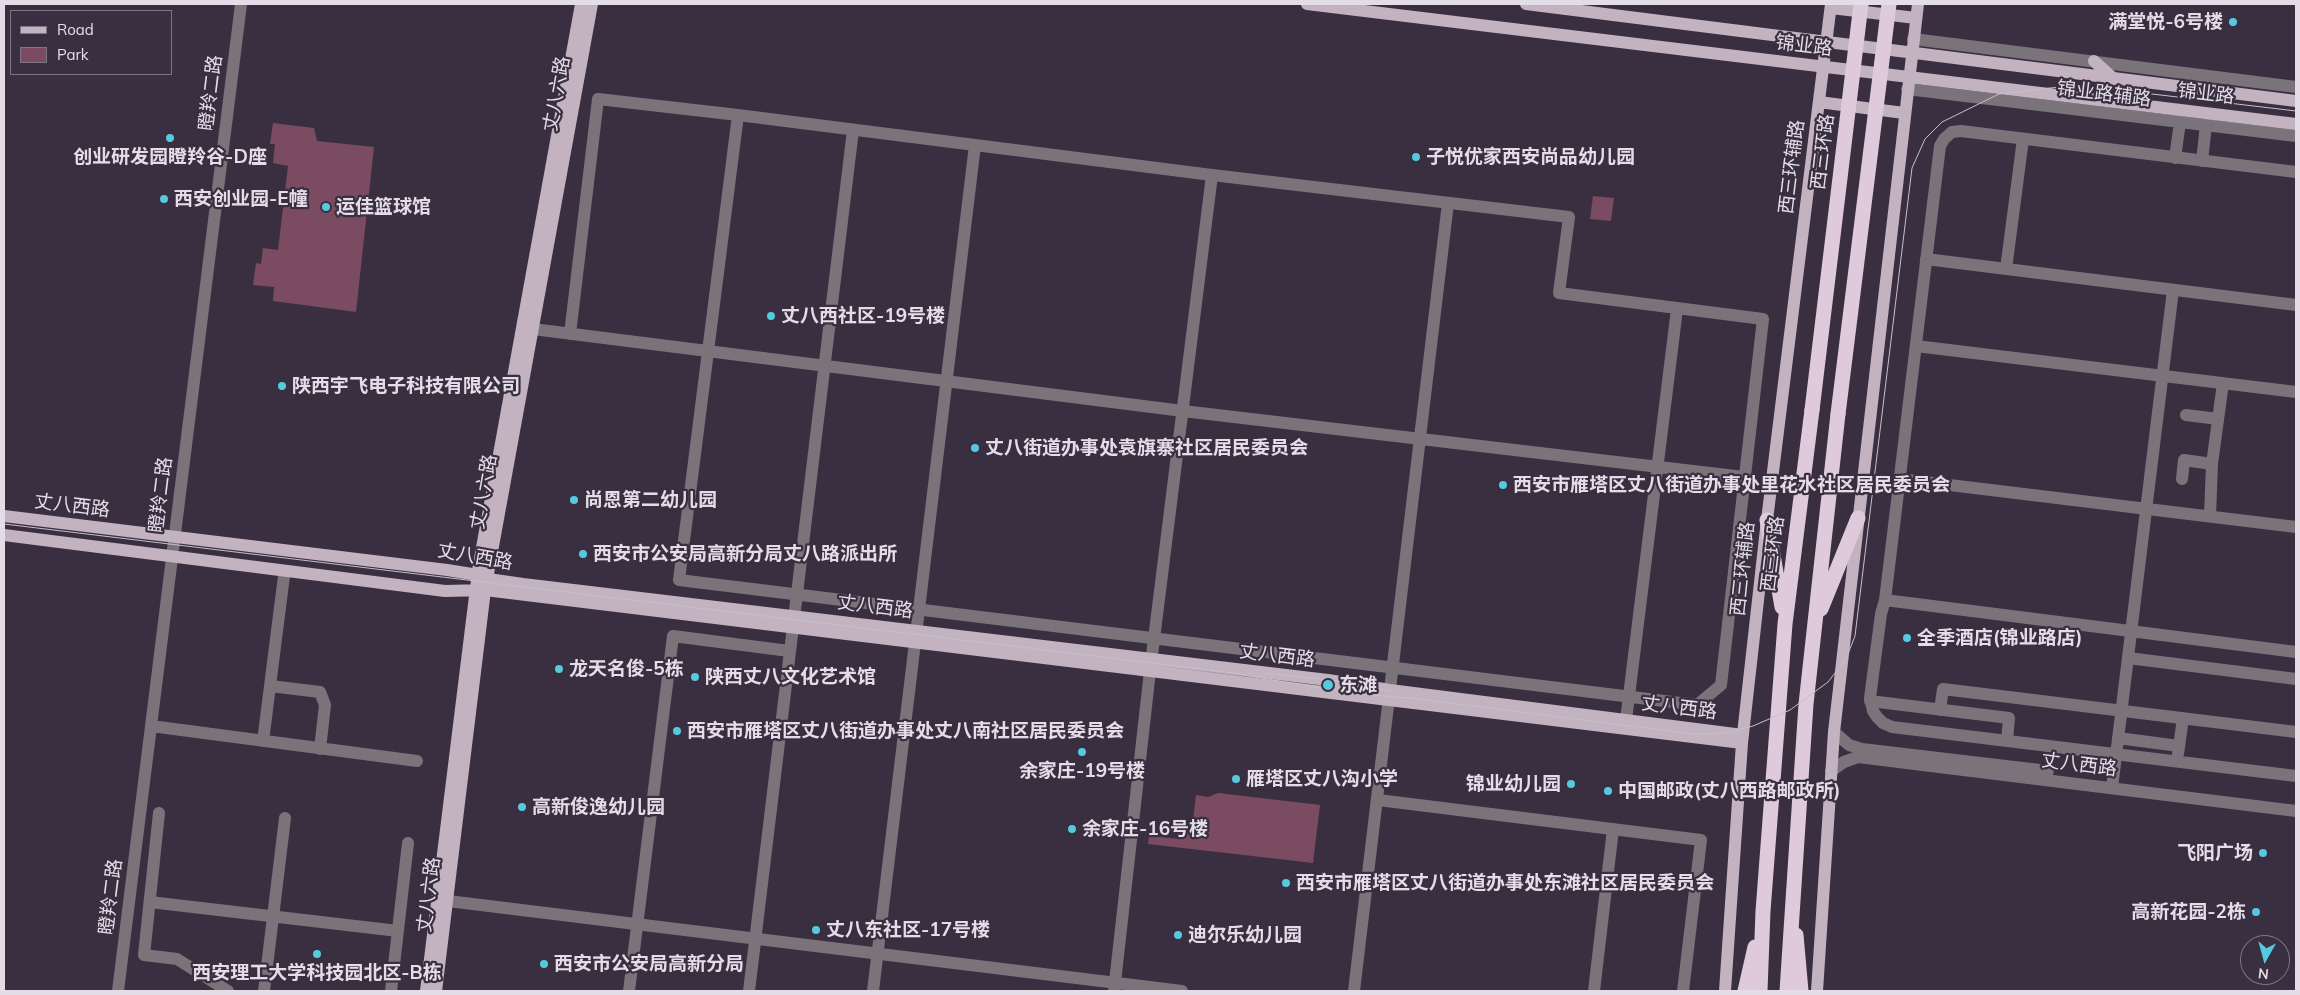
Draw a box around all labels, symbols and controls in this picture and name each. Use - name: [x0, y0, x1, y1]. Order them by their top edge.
- legend: [10, 10, 172, 75]
- place label: 满堂悦-6号楼: [2108, 11, 2223, 33]
- marker: 满堂悦-6号楼: [2227, 16, 2239, 28]
- text: Road: [57, 20, 94, 39]
- street label: 锦业路: [1774, 31, 1834, 61]
- text: Park: [57, 45, 89, 64]
- street label: 瞪羚二路: [195, 54, 227, 132]
- street label: 丈八六路: [539, 55, 575, 133]
- street label: 锦业路辅路: [2055, 77, 2153, 111]
- street label: 锦业路: [2176, 79, 2236, 109]
- street label: 西三环路: [1807, 113, 1839, 191]
- street label: 西三环辅路: [1775, 118, 1809, 216]
- marker: 创业研发园瞪羚谷-D座: [164, 132, 176, 144]
- place label: 创业研发园瞪羚谷-D座: [73, 146, 267, 168]
- place label: 子悦优家西安尚品幼儿园: [1426, 146, 1635, 168]
- marker: 子悦优家西安尚品幼儿园: [1410, 151, 1422, 163]
- place label: 西安创业园-E幢: [174, 188, 308, 210]
- marker: 西安创业园-E幢: [158, 193, 170, 205]
- place label: 运佳篮球馆: [336, 196, 431, 218]
- marker: 运佳篮球馆: [320, 201, 332, 213]
- place label: 丈八西社区-19号楼: [781, 305, 945, 327]
- marker: 丈八西社区-19号楼: [765, 310, 777, 322]
- place label: 陕西宇飞电子科技有限公司: [292, 375, 520, 397]
- marker: 陕西宇飞电子科技有限公司: [276, 380, 288, 392]
- place label: 丈八街道办事处袁旗寨社区居民委员会: [985, 437, 1308, 459]
- marker: 丈八街道办事处袁旗寨社区居民委员会: [969, 442, 981, 454]
- street label: 丈八六路: [466, 453, 502, 531]
- street label: 瞪羚二路: [145, 456, 177, 534]
- place label: 西安市雁塔区丈八街道办事处里花水社区居民委员会: [1513, 474, 1950, 496]
- marker: 西安市雁塔区丈八街道办事处里花水社区居民委员会: [1497, 479, 1509, 491]
- place label: 尚恩第二幼儿园: [584, 489, 717, 511]
- street label: 丈八西路: [33, 490, 111, 522]
- marker: 尚恩第二幼儿园: [568, 494, 580, 506]
- street label: 西三环路: [1757, 515, 1789, 593]
- street label: 西三环辅路: [1727, 521, 1759, 617]
- street label: 丈八西路: [436, 539, 514, 575]
- place label: 西安市公安局高新分局丈八路派出所: [593, 543, 897, 565]
- marker: 西安市公安局高新分局丈八路派出所: [577, 548, 589, 560]
- street label: 丈八西路: [836, 591, 914, 623]
- place label: 全季酒店(锦业路店): [1917, 627, 2083, 649]
- marker: 全季酒店(锦业路店): [1901, 632, 1913, 644]
- street label: 丈八西路: [1238, 640, 1316, 672]
- place label: 龙天名俊-5栋: [569, 658, 684, 680]
- marker: 龙天名俊-5栋: [553, 663, 565, 675]
- place label: 陕西丈八文化艺术馆: [705, 666, 876, 688]
- marker: 陕西丈八文化艺术馆: [689, 671, 701, 683]
- place label: 东滩: [1339, 674, 1377, 696]
- marker: 东滩: [1321, 678, 1335, 692]
- street label: 丈八西路: [1640, 692, 1718, 724]
- place label: 西安市雁塔区丈八街道办事处丈八南社区居民委员会: [687, 720, 1124, 742]
- marker: 西安市雁塔区丈八街道办事处丈八南社区居民委员会: [671, 725, 683, 737]
- marker: 余家庄-19号楼: [1076, 746, 1088, 758]
- street label: 丈八西路: [2040, 749, 2118, 781]
- place label: 余家庄-19号楼: [1019, 760, 1145, 782]
- place label: 雁塔区丈八沟小学: [1246, 768, 1398, 790]
- marker: 雁塔区丈八沟小学: [1230, 773, 1242, 785]
- place label: 锦业幼儿园: [1466, 773, 1561, 795]
- marker: 锦业幼儿园: [1565, 778, 1577, 790]
- place label: 中国邮政(丈八西路邮政所): [1618, 780, 1841, 802]
- marker: 中国邮政(丈八西路邮政所): [1602, 785, 1614, 797]
- place label: 高新俊逸幼儿园: [532, 796, 665, 818]
- marker: 高新俊逸幼儿园: [516, 801, 528, 813]
- place label: 余家庄-16号楼: [1082, 818, 1208, 840]
- marker: 余家庄-16号楼: [1066, 823, 1078, 835]
- place label: 飞阳广场: [2177, 842, 2253, 864]
- marker: 飞阳广场: [2257, 847, 2269, 859]
- street label: 丈八六路: [413, 856, 445, 934]
- street label: 瞪羚二路: [95, 858, 127, 936]
- place label: 西安市雁塔区丈八街道办事处东滩社区居民委员会: [1296, 872, 1714, 894]
- marker: 西安市雁塔区丈八街道办事处东滩社区居民委员会: [1280, 877, 1292, 889]
- place label: 高新花园-2栋: [2131, 901, 2246, 923]
- marker: 高新花园-2栋: [2250, 906, 2262, 918]
- place label: 丈八东社区-17号楼: [826, 919, 990, 941]
- marker: 丈八东社区-17号楼: [810, 924, 822, 936]
- place label: 迪尔乐幼儿园: [1188, 924, 1302, 946]
- marker: 迪尔乐幼儿园: [1172, 929, 1184, 941]
- north arrow: [2240, 935, 2290, 985]
- marker: 西安理工大学科技园北区-B栋: [311, 948, 323, 960]
- place label: 西安市公安局高新分局: [554, 953, 744, 975]
- marker: 西安市公安局高新分局: [538, 958, 550, 970]
- place label: 西安理工大学科技园北区-B栋: [192, 962, 442, 984]
- text: N: [2257, 964, 2270, 983]

